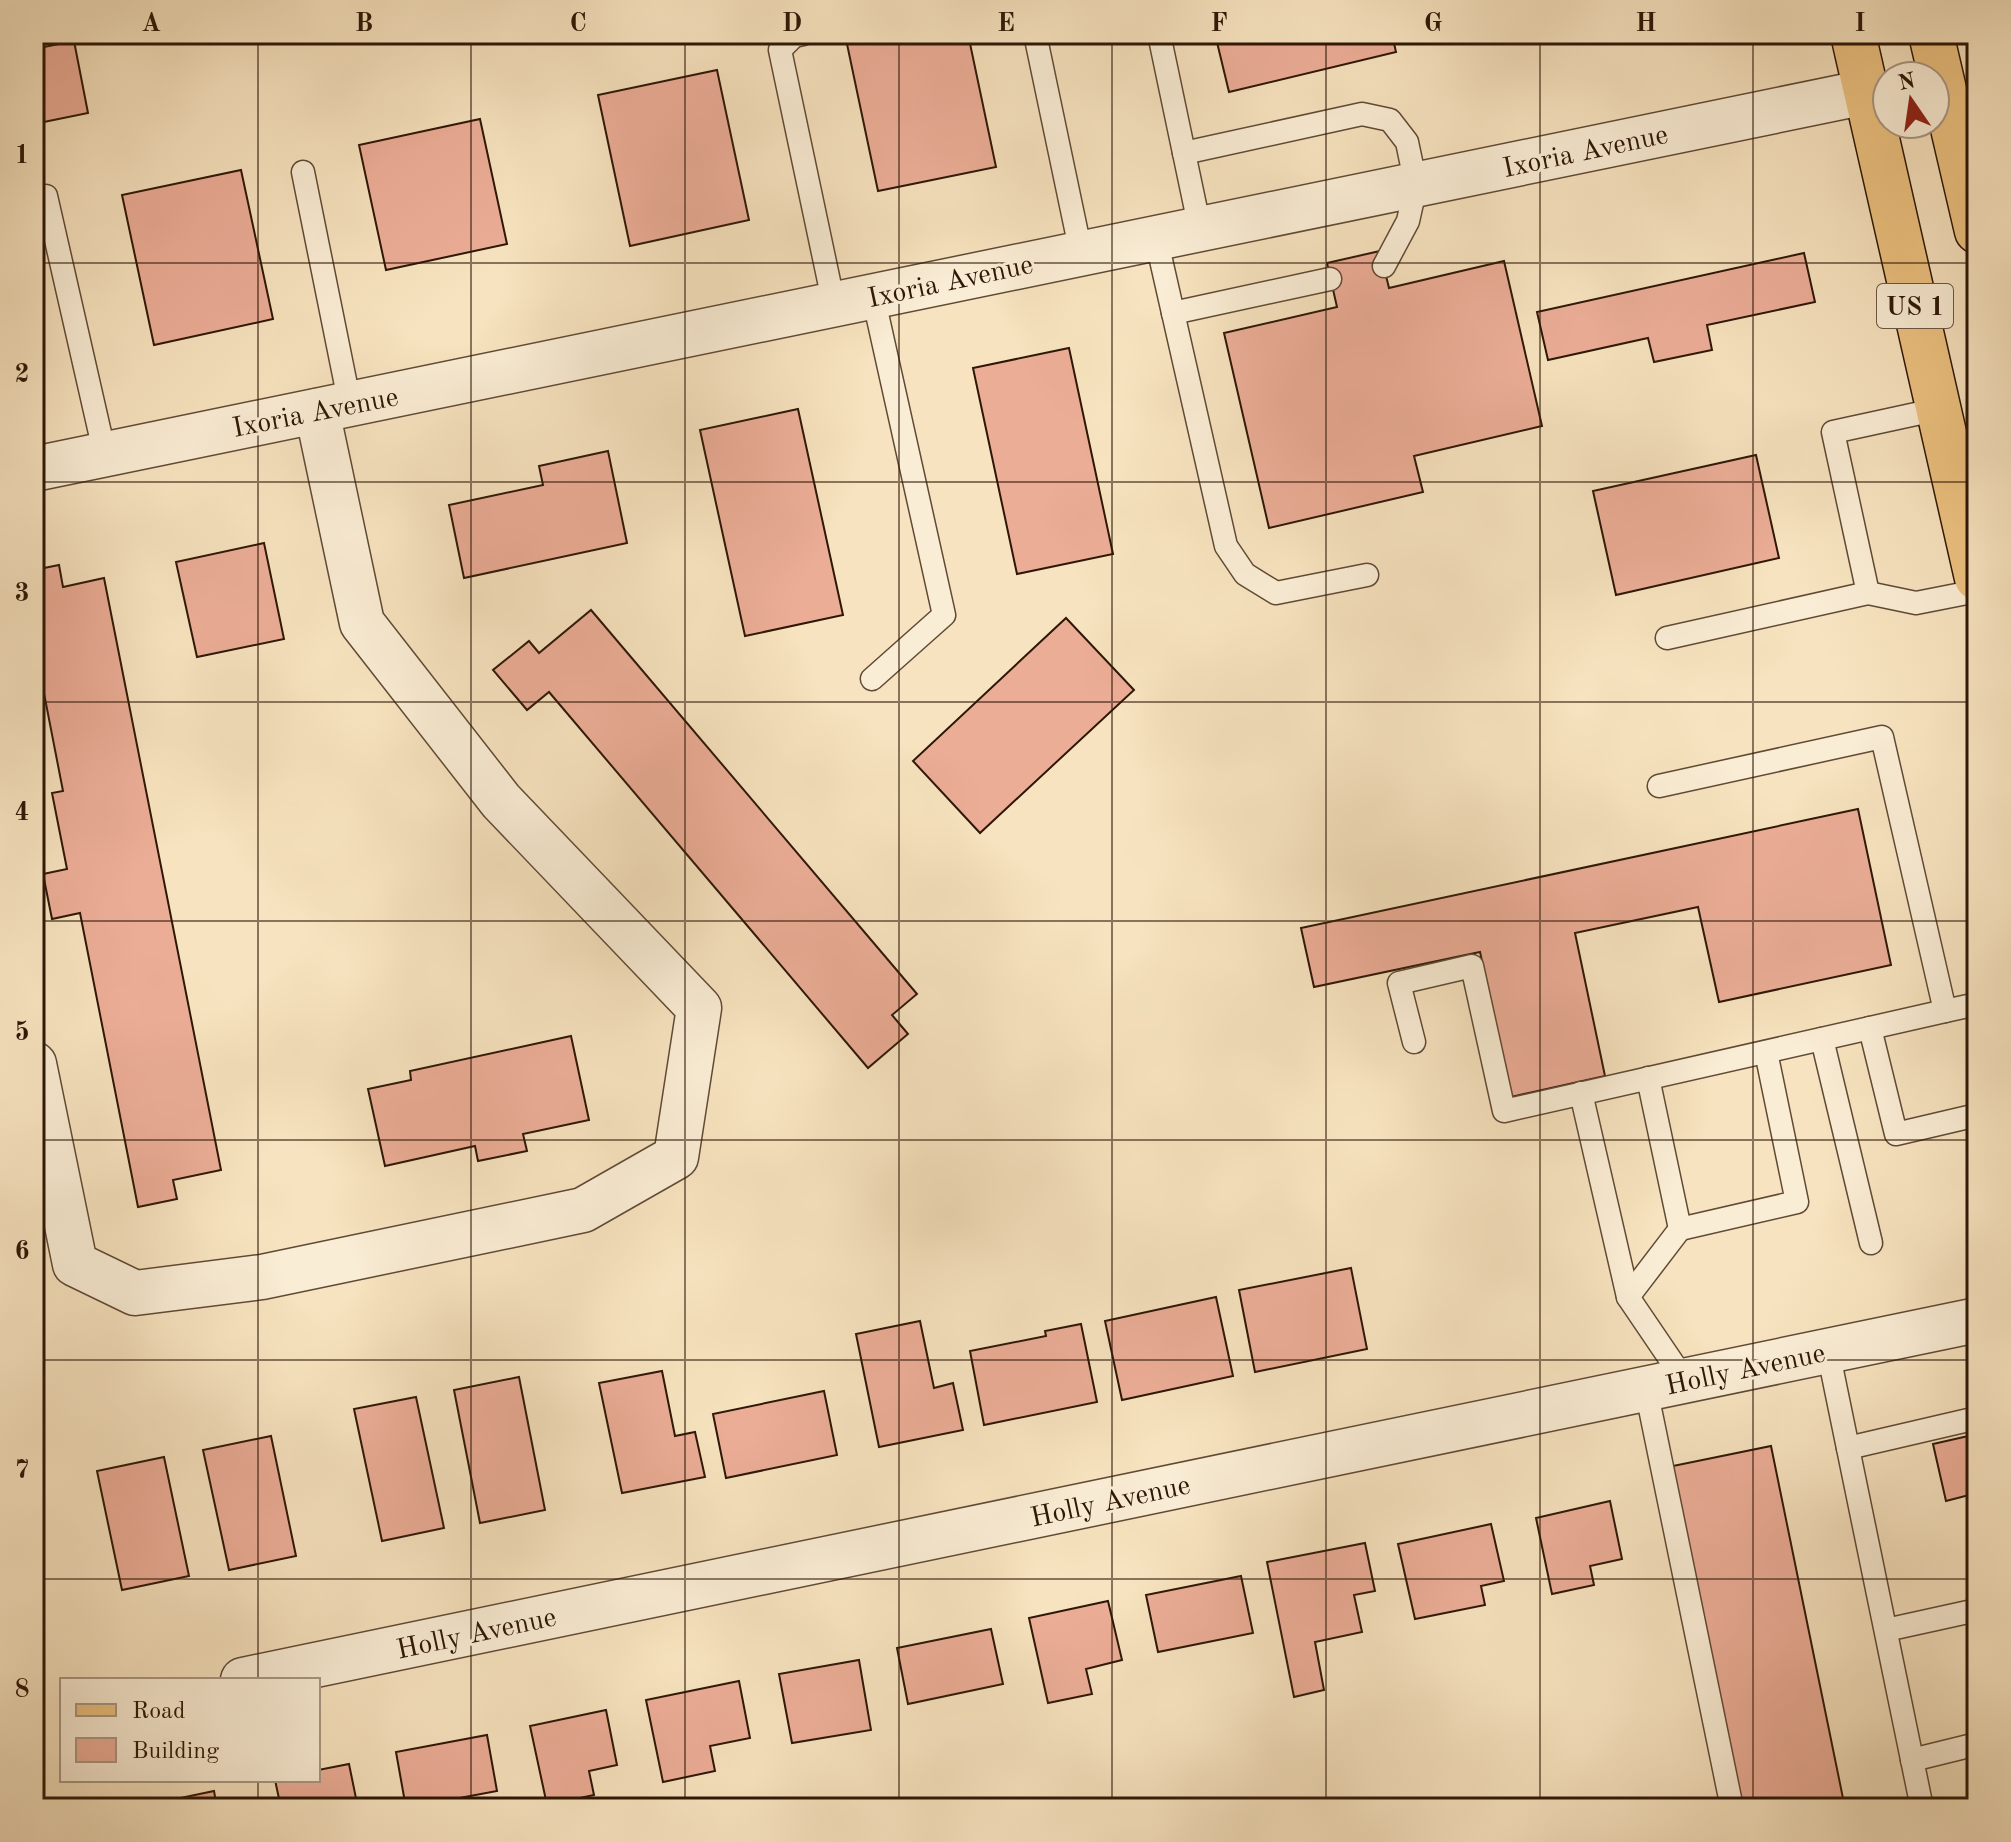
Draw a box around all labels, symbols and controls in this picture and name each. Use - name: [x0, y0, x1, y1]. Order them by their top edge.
- text: A: [141, 11, 161, 37]
- text: B: [355, 11, 373, 37]
- text: C: [569, 11, 587, 37]
- text: D: [782, 11, 802, 37]
- text: E: [997, 11, 1015, 37]
- text: F: [1210, 11, 1228, 37]
- text: G: [1424, 11, 1442, 37]
- text: H: [1635, 11, 1657, 37]
- text: I: [1854, 11, 1866, 37]
- north arrow: [1871, 60, 1951, 140]
- text: N: [1896, 70, 1918, 95]
- street label: Ixoria Avenue: [1500, 122, 1671, 184]
- text: 1: [14, 143, 30, 169]
- street label: Ixoria Avenue: [865, 252, 1036, 314]
- road number: US 1: [1877, 284, 1953, 328]
- text: 2: [14, 362, 30, 388]
- street label: Ixoria Avenue: [230, 384, 401, 444]
- text: 3: [14, 581, 30, 607]
- text: 4: [14, 800, 30, 826]
- text: 5: [14, 1020, 30, 1046]
- text: 6: [14, 1239, 30, 1265]
- street label: Holly Avenue: [1663, 1340, 1828, 1402]
- text: 7: [14, 1458, 30, 1484]
- street label: Holly Avenue: [1028, 1472, 1193, 1534]
- street label: Holly Avenue: [394, 1604, 559, 1666]
- text: 8: [14, 1677, 30, 1703]
- legend: [60, 1678, 320, 1782]
- text: Road: [132, 1700, 185, 1724]
- text: Building: [132, 1740, 219, 1764]

